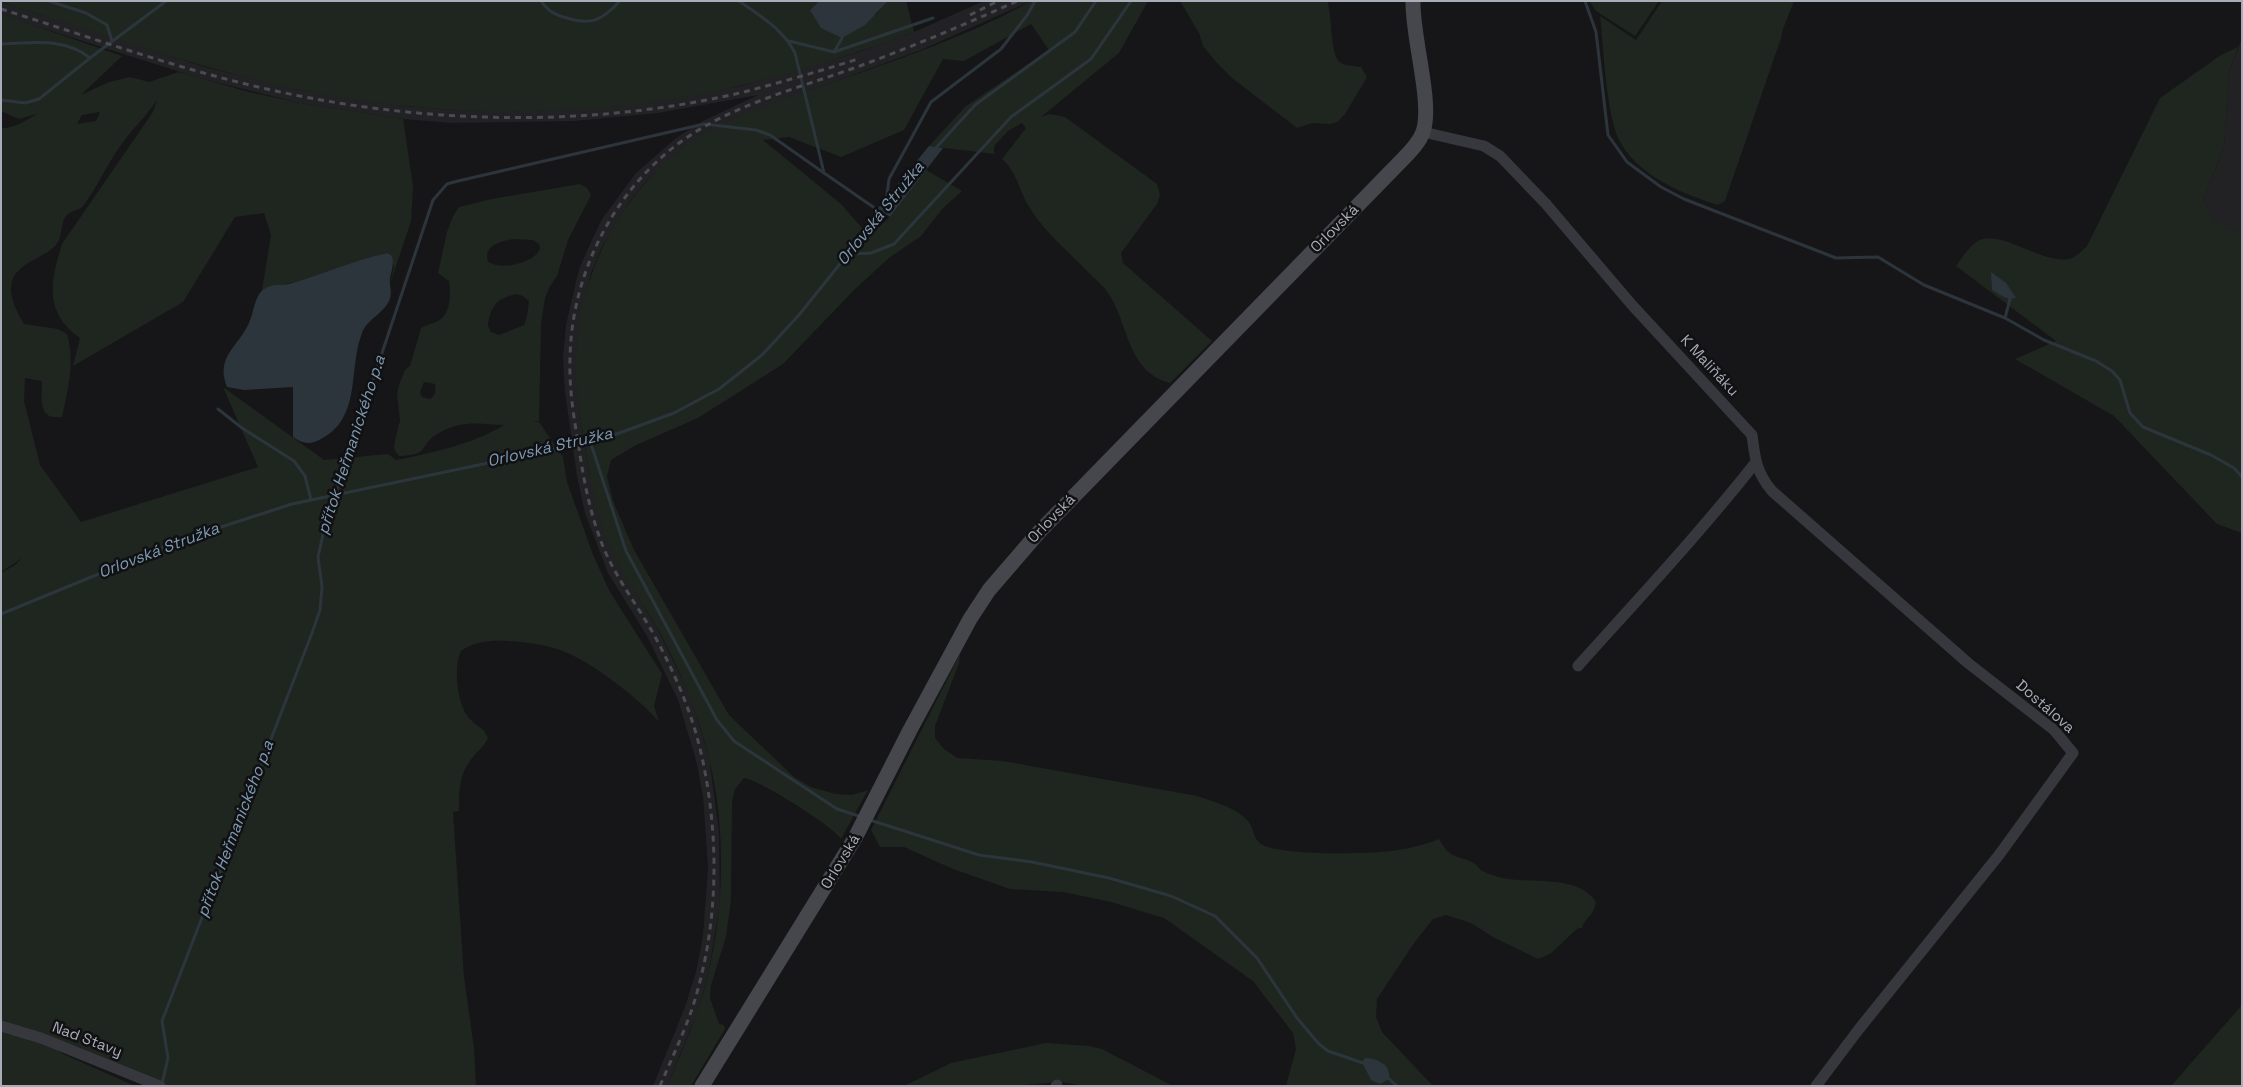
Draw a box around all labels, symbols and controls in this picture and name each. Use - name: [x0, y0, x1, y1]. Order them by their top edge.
- water label: Orlovská Stružka: [833, 158, 929, 270]
- street label: Orlovská: [1307, 201, 1363, 257]
- street label: K Maliňáku: [1676, 332, 1742, 400]
- water label: přítok Heřmanického p.a: [314, 353, 390, 537]
- water label: Orlovská Stružka: [486, 424, 614, 472]
- street label: Orlovská: [1024, 491, 1080, 547]
- water label: Orlovská Stružka: [96, 519, 222, 583]
- street label: Dostálova: [2012, 677, 2078, 737]
- water label: přítok Heřmanického p.a: [194, 738, 278, 920]
- street label: Orlovská: [818, 831, 864, 893]
- street label: Nad Stavy: [49, 1018, 125, 1062]

